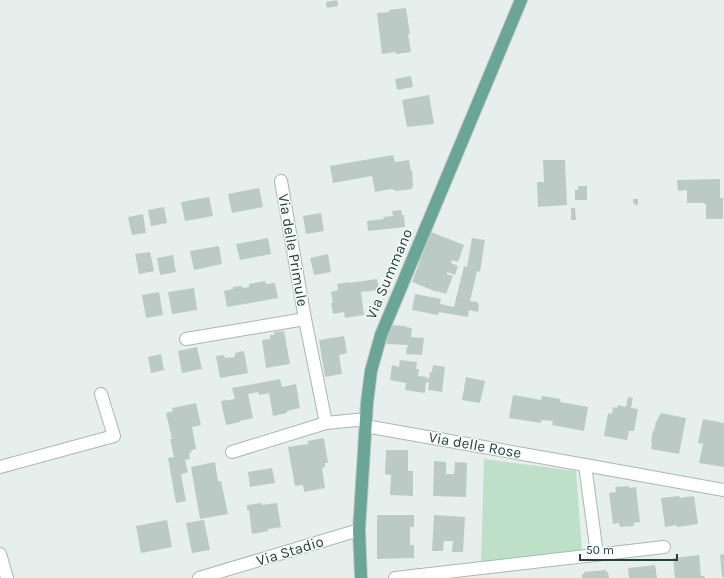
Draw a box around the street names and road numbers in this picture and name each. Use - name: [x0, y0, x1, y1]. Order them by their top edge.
- street label: Via delle Primule: [274, 192, 312, 308]
- street label: Via Summano: [362, 226, 416, 322]
- street label: Via delle Rose: [427, 428, 523, 462]
- street label: Via Stadio: [254, 532, 326, 570]

